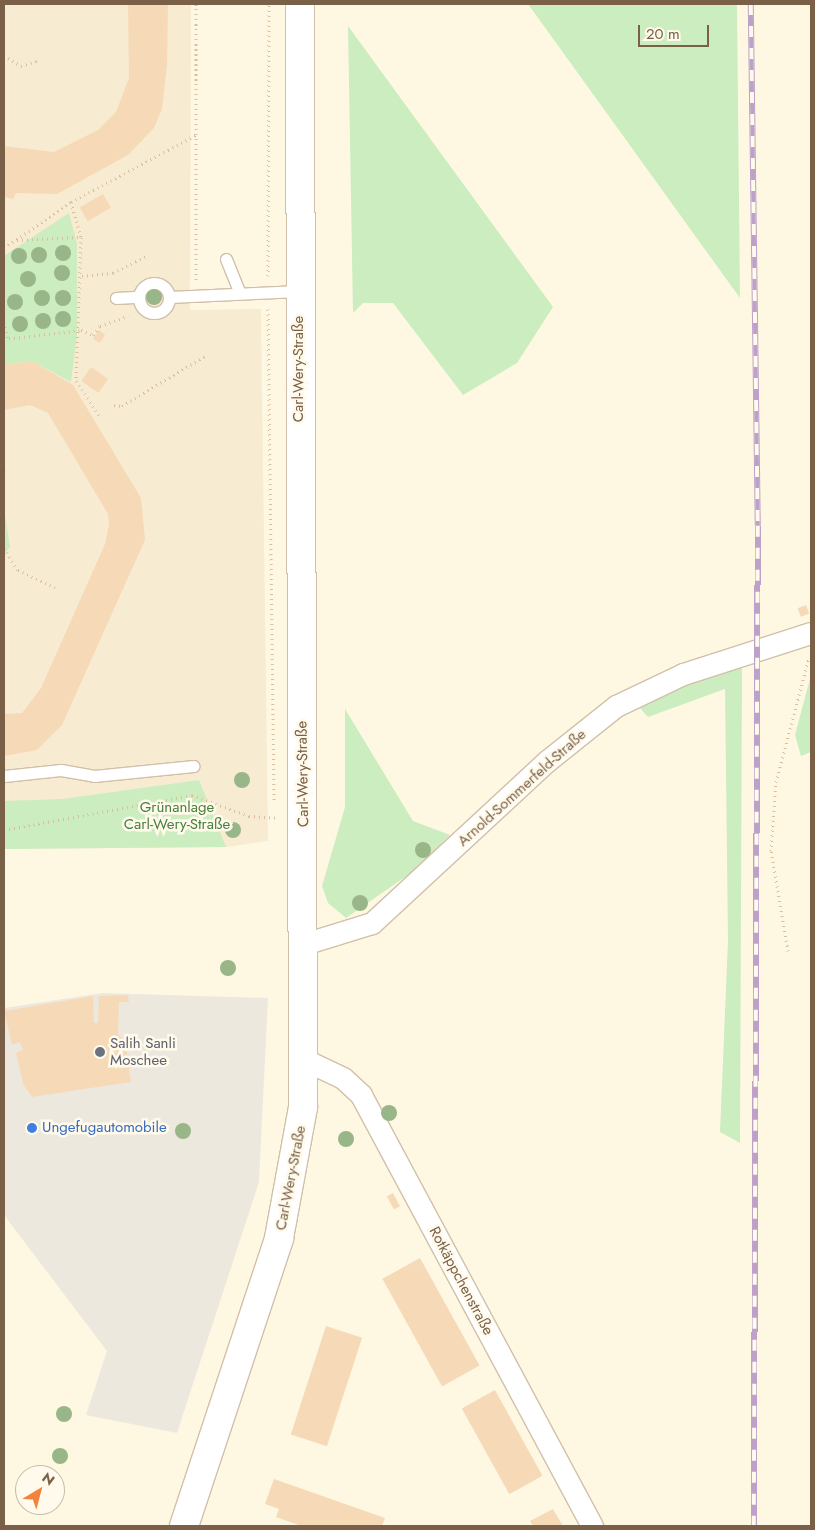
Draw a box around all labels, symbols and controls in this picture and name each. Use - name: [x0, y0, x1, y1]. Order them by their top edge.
- scale bar: [640, 15, 711, 47]
- text: 20 m: [646, 23, 680, 45]
- street label: Carl-Wery-Straße: [290, 316, 308, 422]
- street label: Carl-Wery-Straße: [293, 721, 313, 827]
- street label: Arnold-Sommerfeld-Straße: [454, 726, 590, 850]
- park label: Grünanlage Carl-Wery-Straße: [124, 798, 230, 833]
- place label: Salih Sanli Moschee: [110, 1034, 176, 1069]
- marker: Salih Sanli Moschee: [94, 1046, 106, 1058]
- place label: Ungefugautomobile: [42, 1119, 167, 1137]
- marker: Ungefugautomobile: [26, 1122, 38, 1134]
- street label: Carl-Wery-Straße: [272, 1124, 310, 1232]
- street label: Rotkäppchenstraße: [425, 1224, 497, 1338]
- north arrow: [15, 1465, 65, 1515]
- text: N: [38, 1467, 59, 1490]

